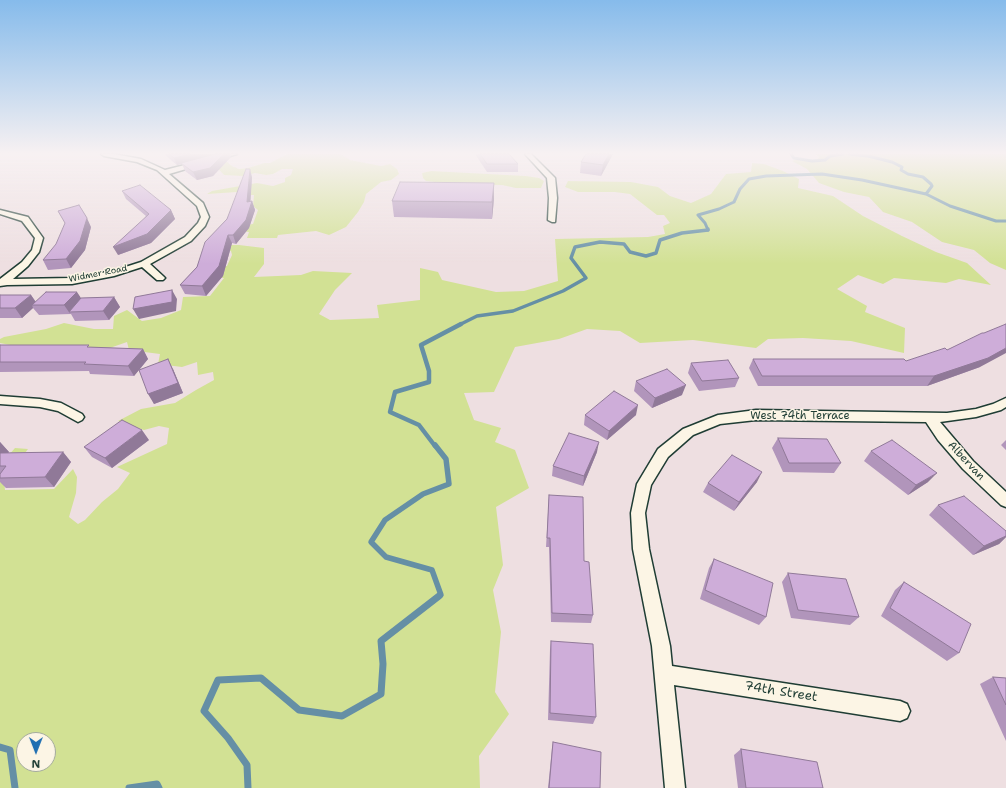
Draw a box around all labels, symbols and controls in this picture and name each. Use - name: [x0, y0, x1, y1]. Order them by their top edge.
- street label: Widmer Road: [68, 263, 128, 285]
- street label: West 74th Terrace: [750, 409, 850, 423]
- street label: Albervan: [945, 439, 987, 483]
- street label: 74th Street: [743, 679, 819, 705]
- north arrow: [16, 732, 56, 772]
- text: N: [32, 756, 40, 771]

